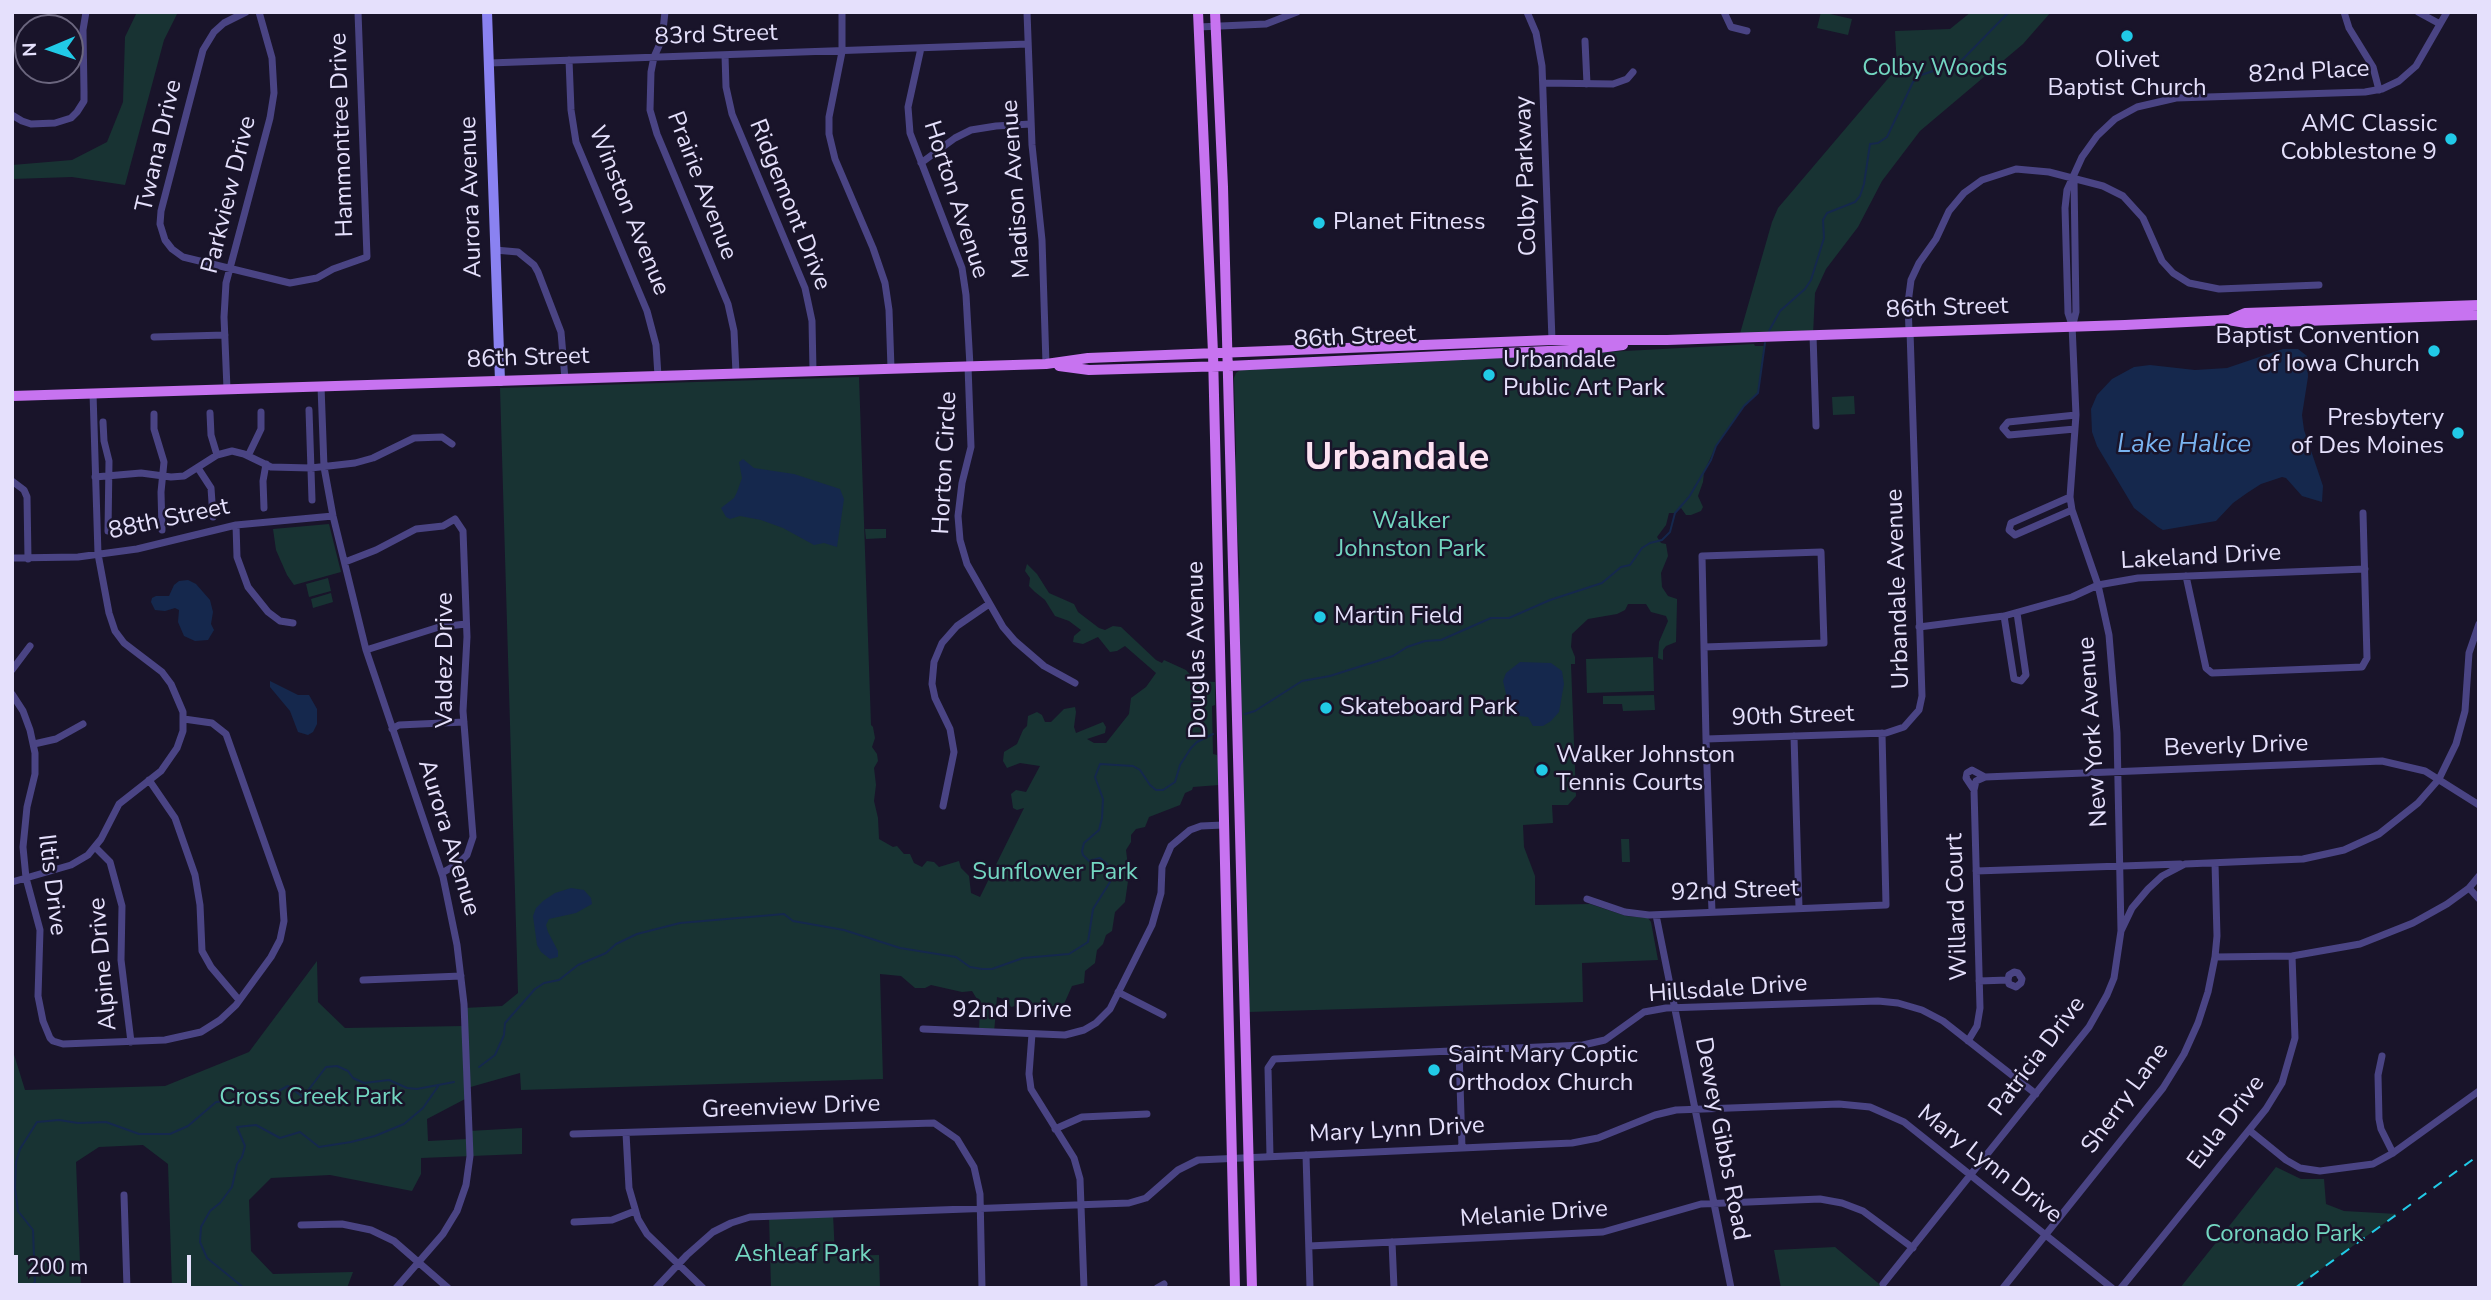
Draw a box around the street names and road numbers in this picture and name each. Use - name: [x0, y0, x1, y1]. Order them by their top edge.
- street label: 83rd Street: [654, 19, 778, 53]
- street label: Hammontree Drive: [325, 32, 361, 238]
- street label: 82nd Place: [2248, 55, 2370, 91]
- street label: Twana Drive: [131, 77, 189, 215]
- street label: Colby Parkway: [1510, 95, 1544, 257]
- street label: Madison Avenue: [996, 99, 1038, 279]
- street label: Prairie Avenue: [660, 108, 742, 264]
- street label: Parkview Drive: [197, 113, 263, 277]
- street label: Ridgemont Drive: [742, 115, 836, 295]
- street label: Aurora Avenue: [455, 116, 489, 278]
- street label: Horton Avenue: [916, 118, 994, 282]
- street label: Winston Avenue: [581, 122, 675, 300]
- street label: 86th Street: [1885, 292, 2009, 326]
- street label: 86th Street: [1293, 320, 1417, 356]
- street label: 86th Street: [466, 342, 590, 376]
- street label: Horton Circle: [928, 391, 964, 535]
- street label: Urbandale Avenue: [1881, 488, 1917, 690]
- street label: 88th Street: [106, 493, 232, 547]
- street label: Lakeland Drive: [2120, 539, 2282, 577]
- street label: Douglas Avenue: [1182, 561, 1214, 739]
- street label: Valdez Drive: [432, 592, 460, 728]
- street label: New York Avenue: [2073, 636, 2115, 828]
- street label: 90th Street: [1731, 700, 1855, 734]
- street label: Beverly Drive: [2163, 730, 2309, 764]
- street label: Aurora Avenue: [411, 756, 485, 920]
- street label: Iltis Drive: [31, 833, 71, 937]
- street label: Willard Court: [1941, 833, 1975, 981]
- street label: 92nd Street: [1671, 875, 1799, 909]
- street label: Alpine Drive: [84, 896, 124, 1032]
- street label: Hillsdale Drive: [1648, 970, 1808, 1010]
- street label: Patricia Drive: [1984, 991, 2092, 1123]
- street label: 92nd Drive: [952, 997, 1072, 1025]
- street label: Dewey Gibbs Road: [1687, 1035, 1755, 1243]
- street label: Sherry Lane: [2076, 1038, 2176, 1160]
- street label: Eula Drive: [2182, 1070, 2272, 1176]
- street label: Greenview Drive: [701, 1090, 881, 1126]
- street label: Mary Lynn Drive: [1911, 1100, 2067, 1230]
- street label: Mary Lynn Drive: [1308, 1112, 1486, 1150]
- street label: Melanie Drive: [1459, 1195, 1609, 1235]

